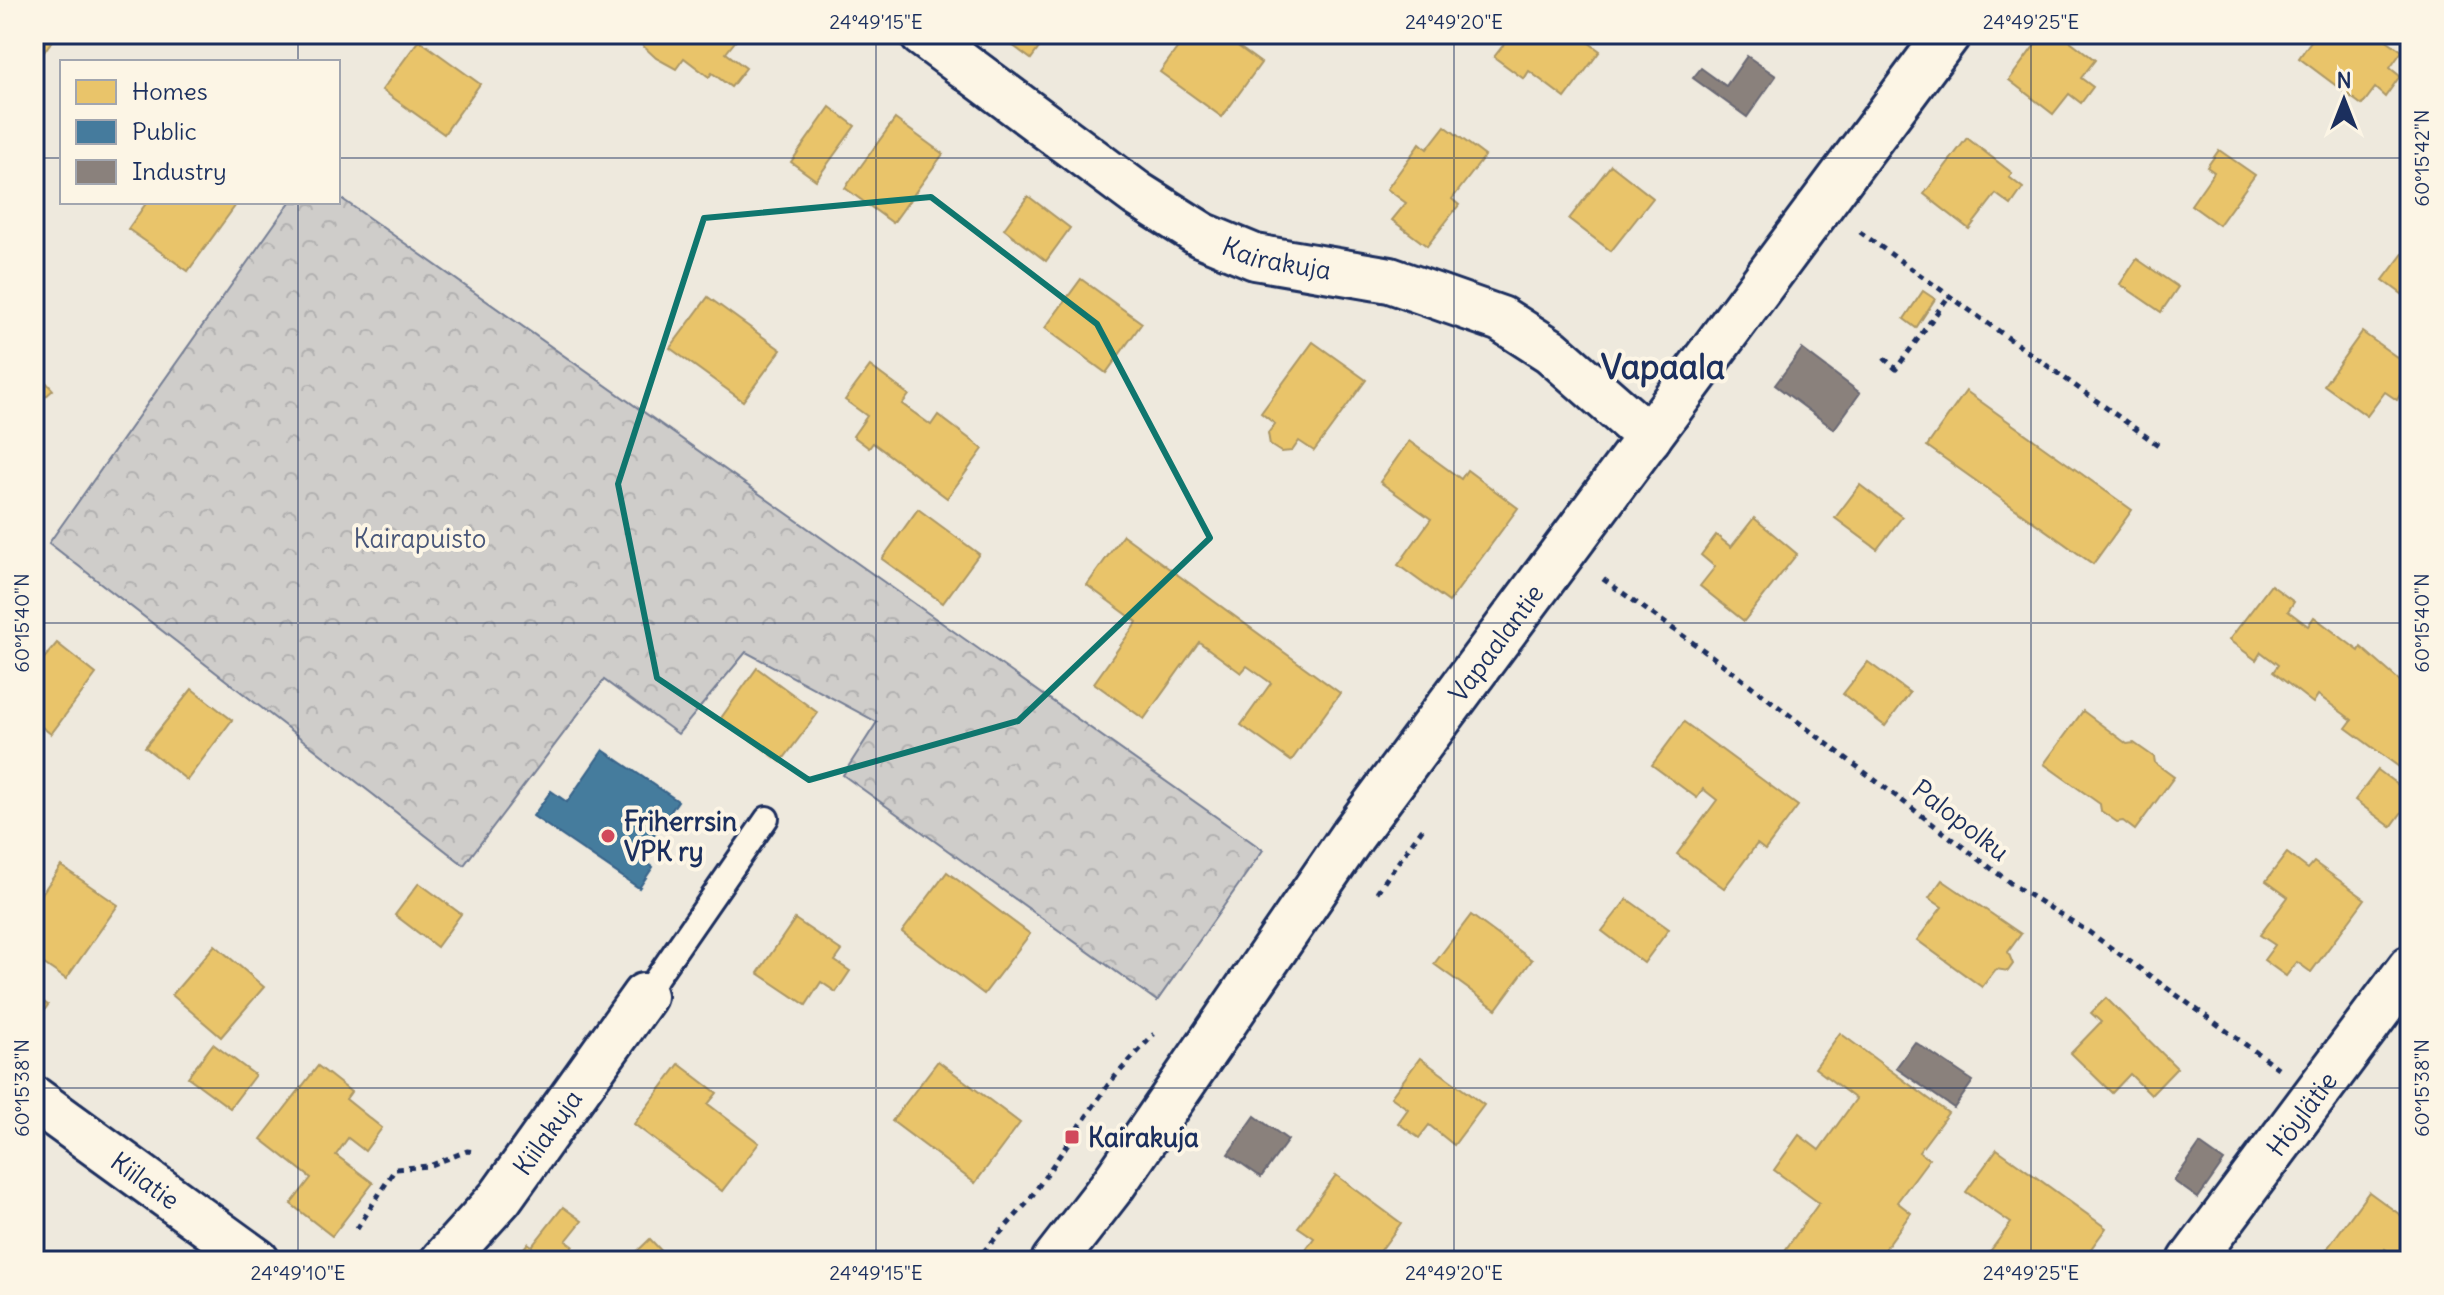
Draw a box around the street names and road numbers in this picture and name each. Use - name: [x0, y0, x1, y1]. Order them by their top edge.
- street label: Kairakuja: [1218, 229, 1334, 286]
- street label: Vapaalantie: [1441, 577, 1550, 708]
- street label: Palopolku: [1906, 772, 2016, 868]
- street label: Höylätie: [2259, 1065, 2344, 1162]
- street label: Kiilakuja: [505, 1083, 589, 1181]
- street label: Kiilatie: [105, 1144, 187, 1216]

